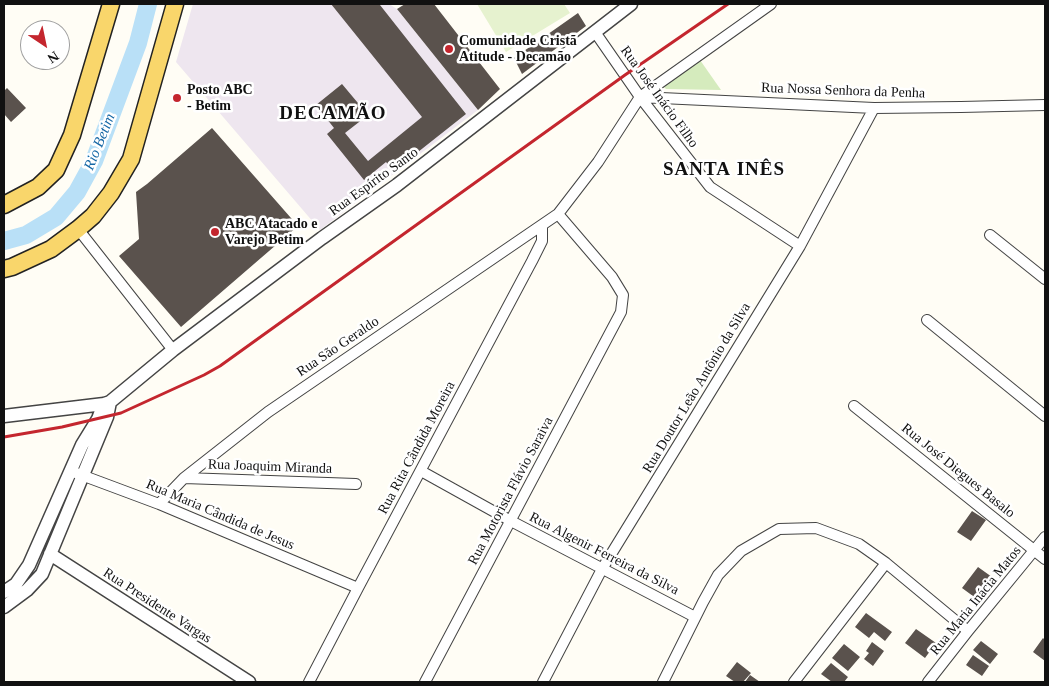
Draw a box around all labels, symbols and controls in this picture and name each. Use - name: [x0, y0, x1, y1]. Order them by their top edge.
- north arrow: [20, 20, 70, 70]
- place label: Comunidade Cristã Atitude - Decamão: [459, 33, 577, 65]
- marker: Comunidade Cristã Atitude - Decamão: [443, 43, 455, 55]
- street label: Rua José Inácio Filho: [616, 43, 702, 151]
- text: N: [45, 48, 61, 66]
- street label: Rua Nossa Senhora da Penha: [761, 80, 925, 102]
- place label: Posto ABC - Betim: [187, 82, 253, 114]
- marker: Posto ABC - Betim: [171, 92, 183, 104]
- district label: DECAMÃO: [278, 103, 388, 125]
- water label: Rio Betim: [80, 111, 120, 173]
- street label: Rua Espírito Santo: [326, 144, 422, 220]
- district label: SANTA INÊS: [662, 159, 786, 181]
- place label: ABC Atacado e Varejo Betim: [225, 216, 318, 248]
- marker: ABC Atacado e Varejo Betim: [209, 226, 221, 238]
- street label: Rua Doutor Leão Antônio da Silva: [639, 300, 755, 476]
- street label: Rua São Geraldo: [294, 313, 382, 381]
- street label: Rua Rita Cândida Moreira: [375, 379, 459, 517]
- street label: Rua Motorista Flávio Saraiva: [465, 414, 557, 568]
- street label: Rua José Diegues Basalo: [898, 420, 1018, 522]
- street label: Rua Joaquim Miranda: [208, 456, 332, 478]
- street label: Rua Maria Cândida de Jesus: [143, 476, 297, 554]
- street label: Rua Algenir Ferreira da Silva: [526, 509, 682, 599]
- street label: Rua Maria Inácia Matos: [927, 543, 1025, 659]
- street label: Rua Presidente Vargas: [100, 565, 214, 647]

